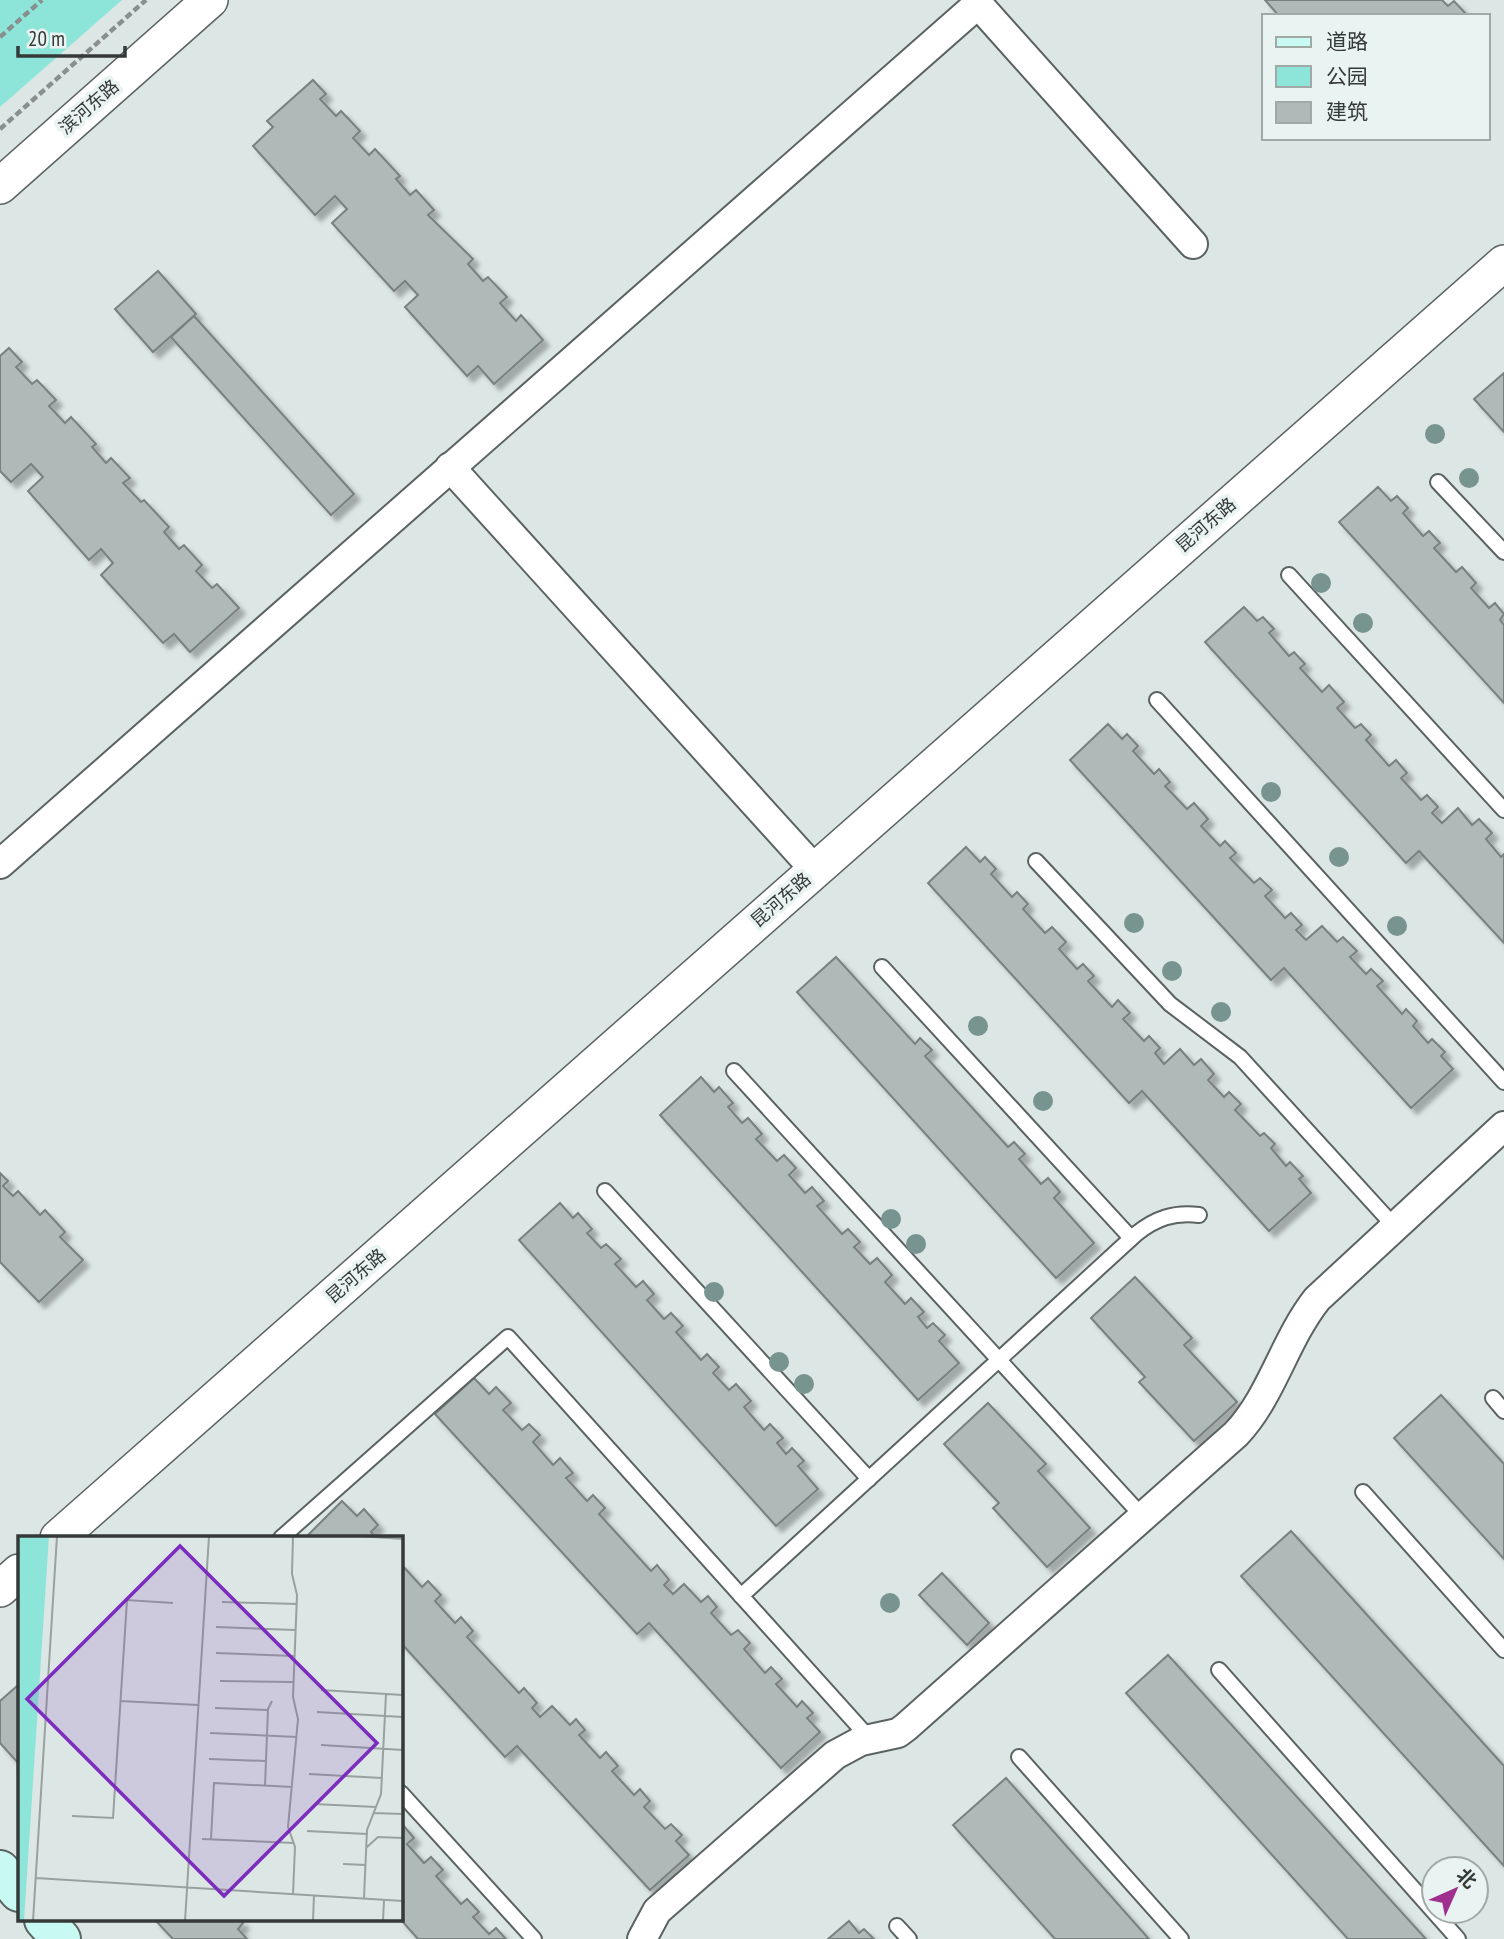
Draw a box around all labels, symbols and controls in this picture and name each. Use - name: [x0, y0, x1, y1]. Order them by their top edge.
- scale bar: [18, 14, 124, 58]
- legend: [1262, 14, 1490, 140]
- text: 20 m: [28, 25, 65, 52]
- text: 道路: [1326, 28, 1368, 55]
- text: 公园: [1326, 63, 1368, 90]
- street label: 滨河东路: [54, 74, 123, 139]
- text: 建筑: [1326, 98, 1368, 125]
- street label: 昆河东路: [1171, 492, 1240, 557]
- street label: 昆河东路: [746, 867, 815, 932]
- street label: 昆河东路: [321, 1243, 390, 1308]
- inset map: [18, 1536, 402, 1922]
- north arrow: [1420, 1855, 1490, 1925]
- text: 北: [1452, 1863, 1482, 1893]

